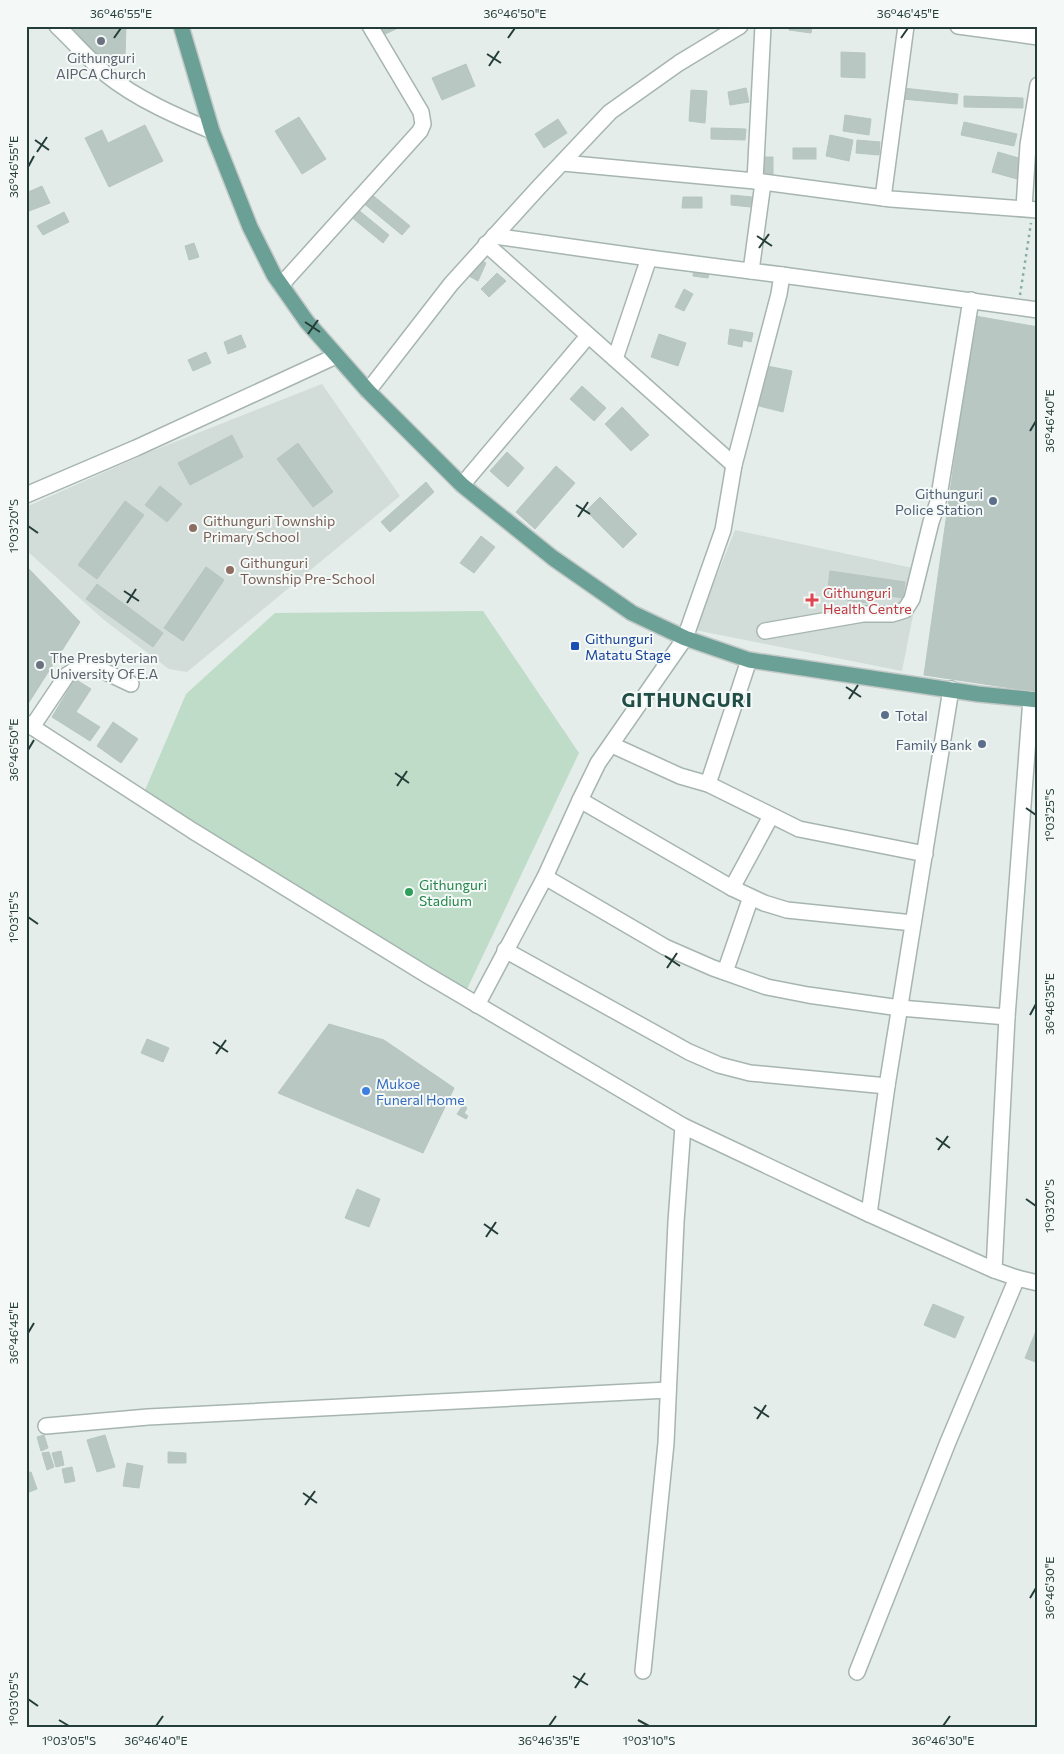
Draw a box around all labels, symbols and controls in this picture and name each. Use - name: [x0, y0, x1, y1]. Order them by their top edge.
- text: 36°46'55"E: [90, 6, 152, 20]
- text: 36°46'50"E: [484, 6, 546, 20]
- text: 36°46'45"E: [877, 6, 939, 20]
- marker: Githunguri AIPCA Church: [95, 35, 107, 47]
- place label: Githunguri AIPCA Church: [56, 49, 146, 82]
- text: 36°46'55"E: [6, 136, 20, 198]
- text: 36°46'40"E: [1042, 389, 1056, 453]
- place label: Githunguri Police Station: [895, 485, 983, 518]
- marker: Githunguri Police Station: [987, 495, 999, 507]
- text: 1°03'20"S: [6, 499, 20, 553]
- place label: Githunguri Township Primary School: [203, 512, 335, 545]
- marker: Githunguri Township Primary School: [187, 522, 199, 534]
- place label: Githunguri Township Pre-School: [240, 554, 375, 587]
- marker: Githunguri Township Pre-School: [224, 564, 236, 576]
- place label: Githunguri Health Centre: [823, 584, 912, 617]
- marker: Githunguri Health Centre: [805, 593, 819, 607]
- place label: Githunguri Matatu Stage: [585, 630, 671, 663]
- marker: Githunguri Matatu Stage: [569, 640, 581, 652]
- place label: The Presbyterian University Of E.A: [50, 649, 158, 682]
- marker: The Presbyterian University Of E.A: [34, 659, 46, 671]
- district label: GITHUNGURI: [621, 688, 753, 711]
- place label: Total: [895, 707, 928, 724]
- marker: Total: [879, 709, 891, 721]
- text: 36°46'50"E: [6, 719, 20, 781]
- place label: Family Bank: [896, 736, 972, 753]
- marker: Family Bank: [976, 738, 988, 750]
- text: 1°03'25"S: [1042, 789, 1056, 841]
- place label: Githunguri Stadium: [419, 876, 487, 909]
- marker: Githunguri Stadium: [403, 886, 415, 898]
- text: 1°03'15"S: [6, 891, 20, 943]
- text: 36°46'35"E: [1042, 973, 1056, 1035]
- place label: Mukoe Funeral Home: [376, 1075, 465, 1108]
- marker: Mukoe Funeral Home: [360, 1085, 372, 1097]
- text: 1°03'20"S: [1042, 1179, 1056, 1233]
- text: 36°46'45"E: [6, 1302, 20, 1364]
- text: 36°46'30"E: [1042, 1557, 1056, 1619]
- text: 1°03'05"S: [6, 1672, 20, 1726]
- text: 1°03'05"S: [42, 1733, 96, 1747]
- text: 36°46'40"E: [124, 1733, 188, 1747]
- text: 36°46'35"E: [518, 1733, 580, 1747]
- text: 1°03'10"S: [623, 1733, 675, 1747]
- text: 36°46'30"E: [912, 1733, 974, 1747]

